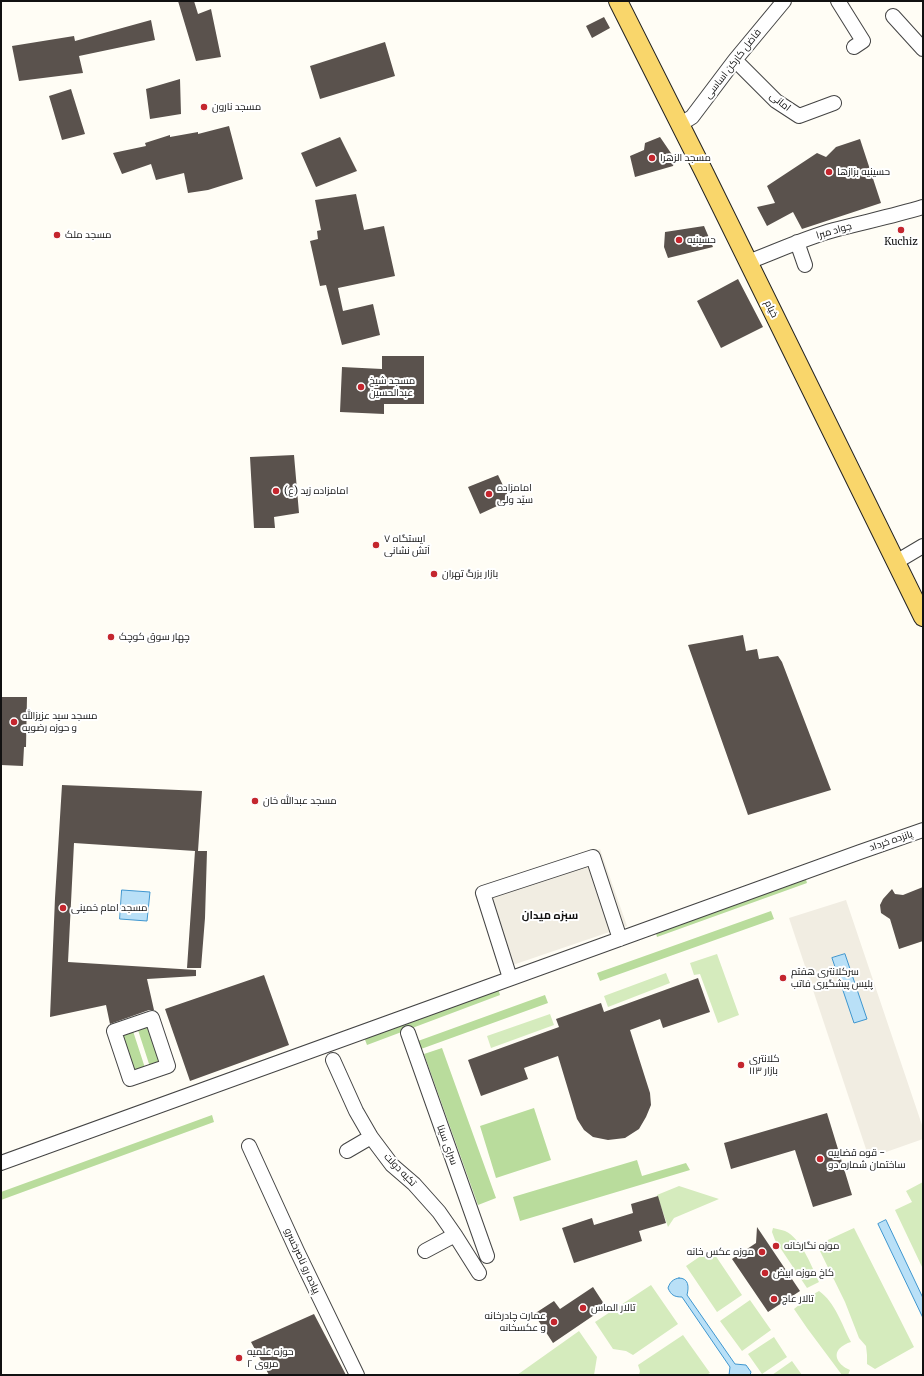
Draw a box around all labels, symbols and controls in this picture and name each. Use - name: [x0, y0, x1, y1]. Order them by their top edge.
- street label: فاضل کارکن اساسی: [702, 27, 764, 101]
- street label: امانی: [767, 90, 793, 114]
- place label: مسجد نارون: [212, 101, 261, 113]
- marker: مسجد نارون: [199, 102, 209, 112]
- place label: مسجد الزهرا: [660, 152, 711, 164]
- marker: مسجد الزهرا: [647, 153, 657, 163]
- place label: حسینیه بزازها: [837, 166, 890, 178]
- marker: حسینیه بزازها: [824, 167, 834, 177]
- street label: جواد مبرا: [815, 220, 853, 242]
- marker: Kuchiz: [896, 225, 906, 235]
- place label: مسجد ملک: [65, 229, 111, 241]
- marker: مسجد ملک: [52, 230, 62, 240]
- place label: حسینیه: [687, 234, 716, 246]
- marker: حسینیه: [674, 235, 684, 245]
- place label: Kuchiz: [884, 236, 918, 248]
- street label: خیام: [762, 298, 780, 320]
- place label: مسجد شیخ عبدالحسین: [369, 375, 415, 398]
- marker: مسجد شیخ عبدالحسین: [356, 382, 366, 392]
- place label: امامزاده سیّد ولی: [497, 482, 533, 506]
- place label: امامزاده زید (ع): [284, 485, 348, 497]
- marker: امامزاده زید (ع): [271, 486, 281, 496]
- marker: امامزاده سیّد ولی: [484, 489, 494, 499]
- place label: ایستگاه ۷ آتش نشانی: [384, 533, 430, 556]
- marker: ایستگاه ۷ آتش نشانی: [371, 540, 381, 550]
- place label: بازار بزرگ تهران: [442, 568, 498, 580]
- marker: بازار بزرگ تهران: [429, 569, 439, 579]
- place label: چهار سوق کوچک: [119, 631, 190, 643]
- marker: چهار سوق کوچک: [106, 632, 116, 642]
- place label: مسجد سید عزیزالله و حوزه رضویه: [22, 710, 98, 734]
- marker: مسجد سید عزیزالله و حوزه رضویه: [9, 717, 19, 727]
- place label: مسجد عبدالله خان: [263, 795, 337, 807]
- marker: مسجد عبدالله خان: [250, 796, 260, 806]
- street label: پانزده خرداد: [868, 828, 914, 854]
- place label: مسجد امام خمینی: [71, 902, 147, 914]
- marker: مسجد امام خمینی: [58, 903, 68, 913]
- district label: سبزه میدان: [522, 909, 578, 923]
- place label: سرکلانتری هفتم پلیس پیشگیری فاتب: [791, 966, 873, 990]
- marker: سرکلانتری هفتم پلیس پیشگیری فاتب: [778, 973, 788, 983]
- place label: کلانتری ۱۱۳ بازار: [749, 1053, 780, 1076]
- marker: کلانتری ۱۱۳ بازار: [736, 1060, 746, 1070]
- street label: سرای سینا: [434, 1123, 460, 1167]
- place label: قوه قضاییه - ساختمان شماره دو: [828, 1147, 906, 1170]
- street label: تکیه دولت: [381, 1151, 419, 1189]
- marker: قوه قضاییه - ساختمان شماره دو: [815, 1154, 825, 1164]
- street label: پیاده رو ناصرخسرو: [282, 1226, 322, 1296]
- place label: موزه نگارخانه: [784, 1240, 839, 1252]
- marker: موزه نگارخانه: [771, 1241, 781, 1251]
- place label: موزه عکس خانه: [687, 1246, 754, 1258]
- marker: موزه عکس خانه: [757, 1247, 767, 1257]
- place label: کاخ موزه ابیض: [773, 1267, 834, 1279]
- marker: کاخ موزه ابیض: [760, 1268, 770, 1278]
- place label: تالار عاج: [782, 1293, 814, 1305]
- marker: تالار عاج: [769, 1294, 779, 1304]
- place label: تالار الماس: [591, 1302, 635, 1314]
- marker: تالار الماس: [578, 1303, 588, 1313]
- place label: عمارت چادرخانه و عکسخانه: [485, 1310, 546, 1334]
- marker: عمارت چادرخانه و عکسخانه: [549, 1317, 559, 1327]
- place label: حوزه علمیه مروی ۲: [247, 1346, 294, 1370]
- marker: حوزه علمیه مروی ۲: [234, 1353, 244, 1363]

